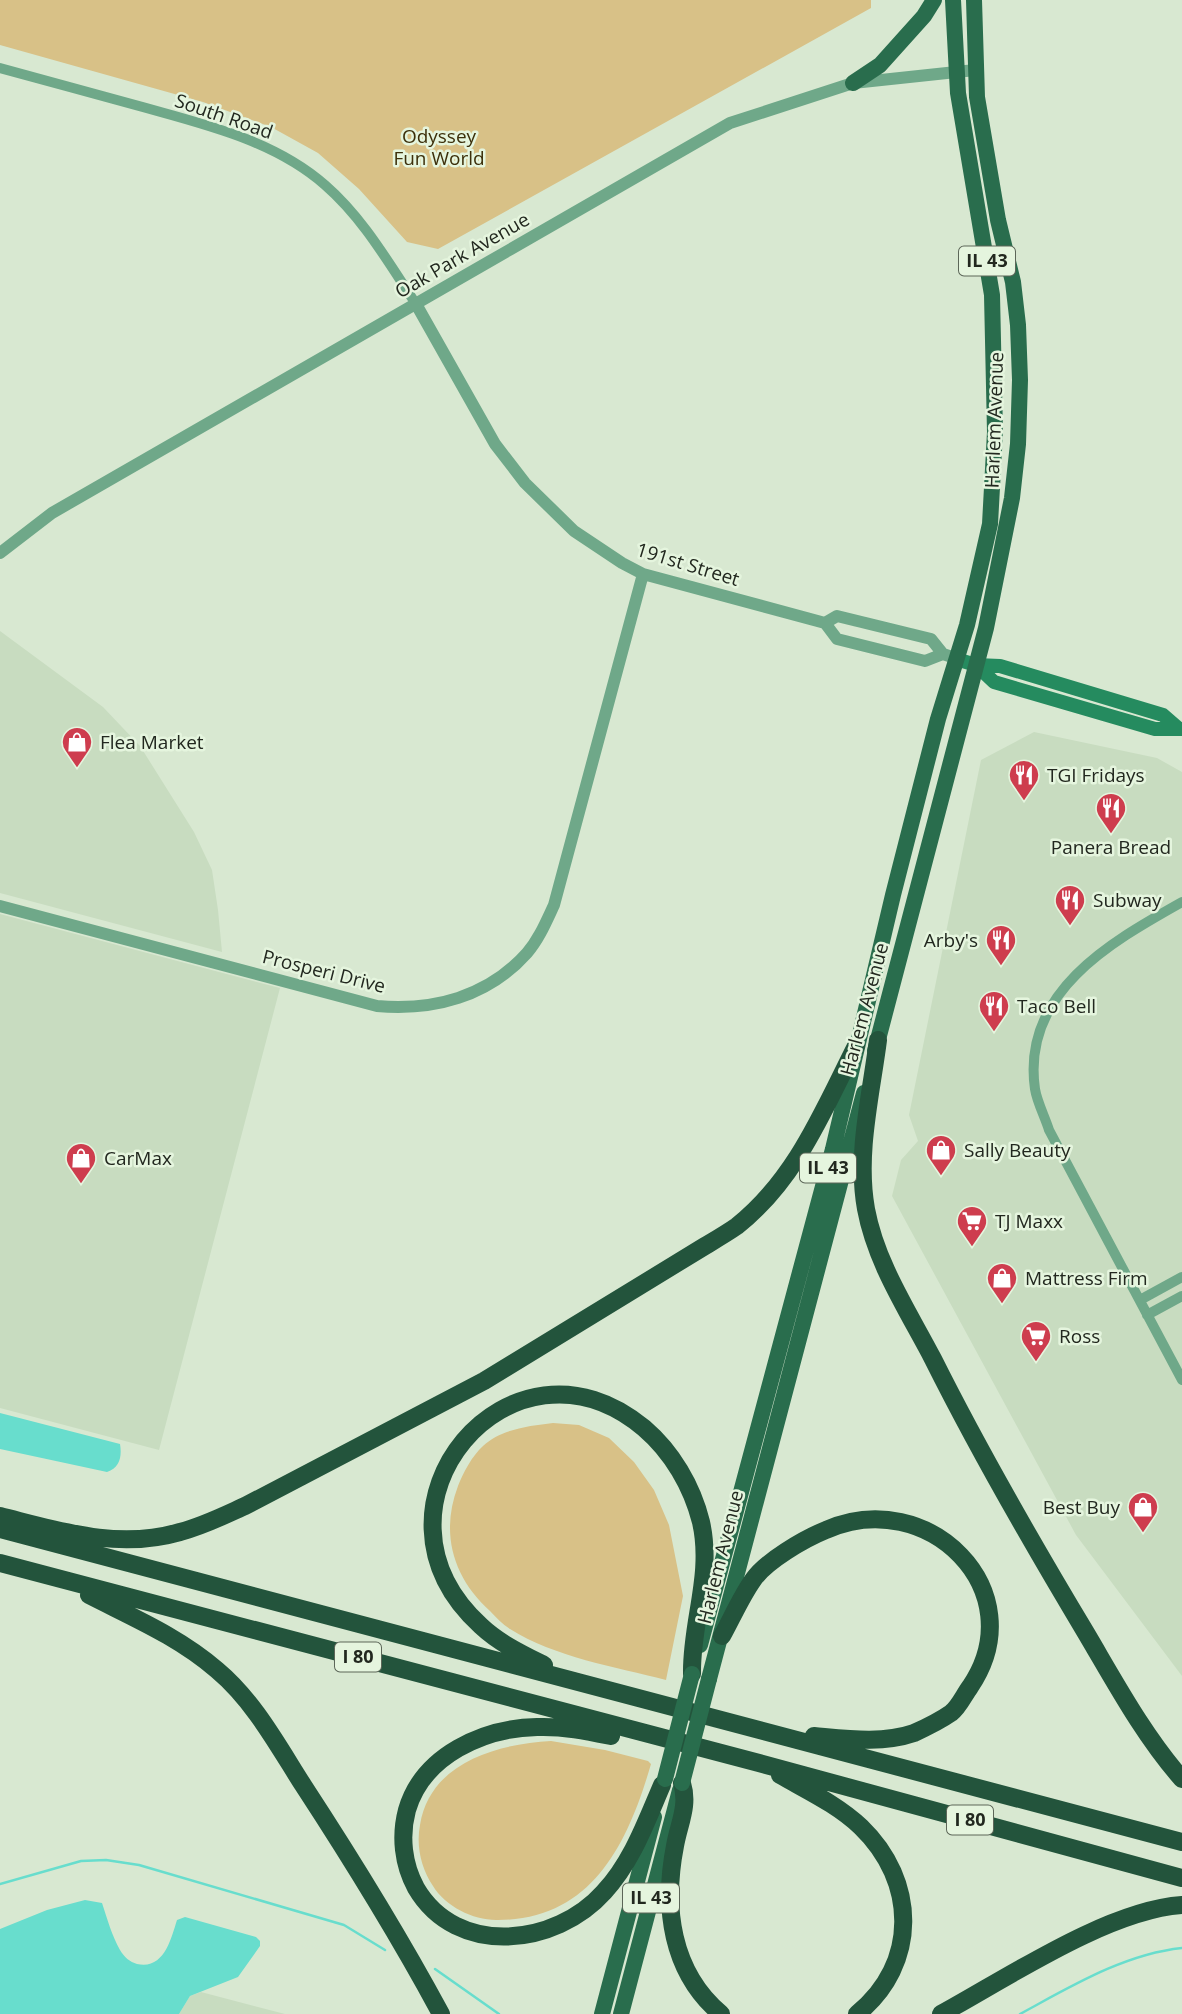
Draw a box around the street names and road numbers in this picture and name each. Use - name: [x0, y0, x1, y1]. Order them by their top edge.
- street label: South Road: [171, 87, 277, 145]
- street label: Oak Park Avenue: [390, 206, 534, 304]
- road number: IL 43: [959, 246, 1015, 276]
- street label: Harlem Avenue: [979, 351, 1009, 489]
- street label: 191st Street: [633, 536, 743, 592]
- street label: Harlem Avenue: [834, 940, 894, 1078]
- street label: Prosperi Drive: [260, 943, 388, 999]
- road number: IL 43: [800, 1154, 856, 1182]
- street label: Harlem Avenue: [691, 1488, 749, 1626]
- road number: I 80: [335, 1642, 381, 1672]
- road number: I 80: [947, 1806, 993, 1834]
- road number: IL 43: [623, 1884, 679, 1912]

